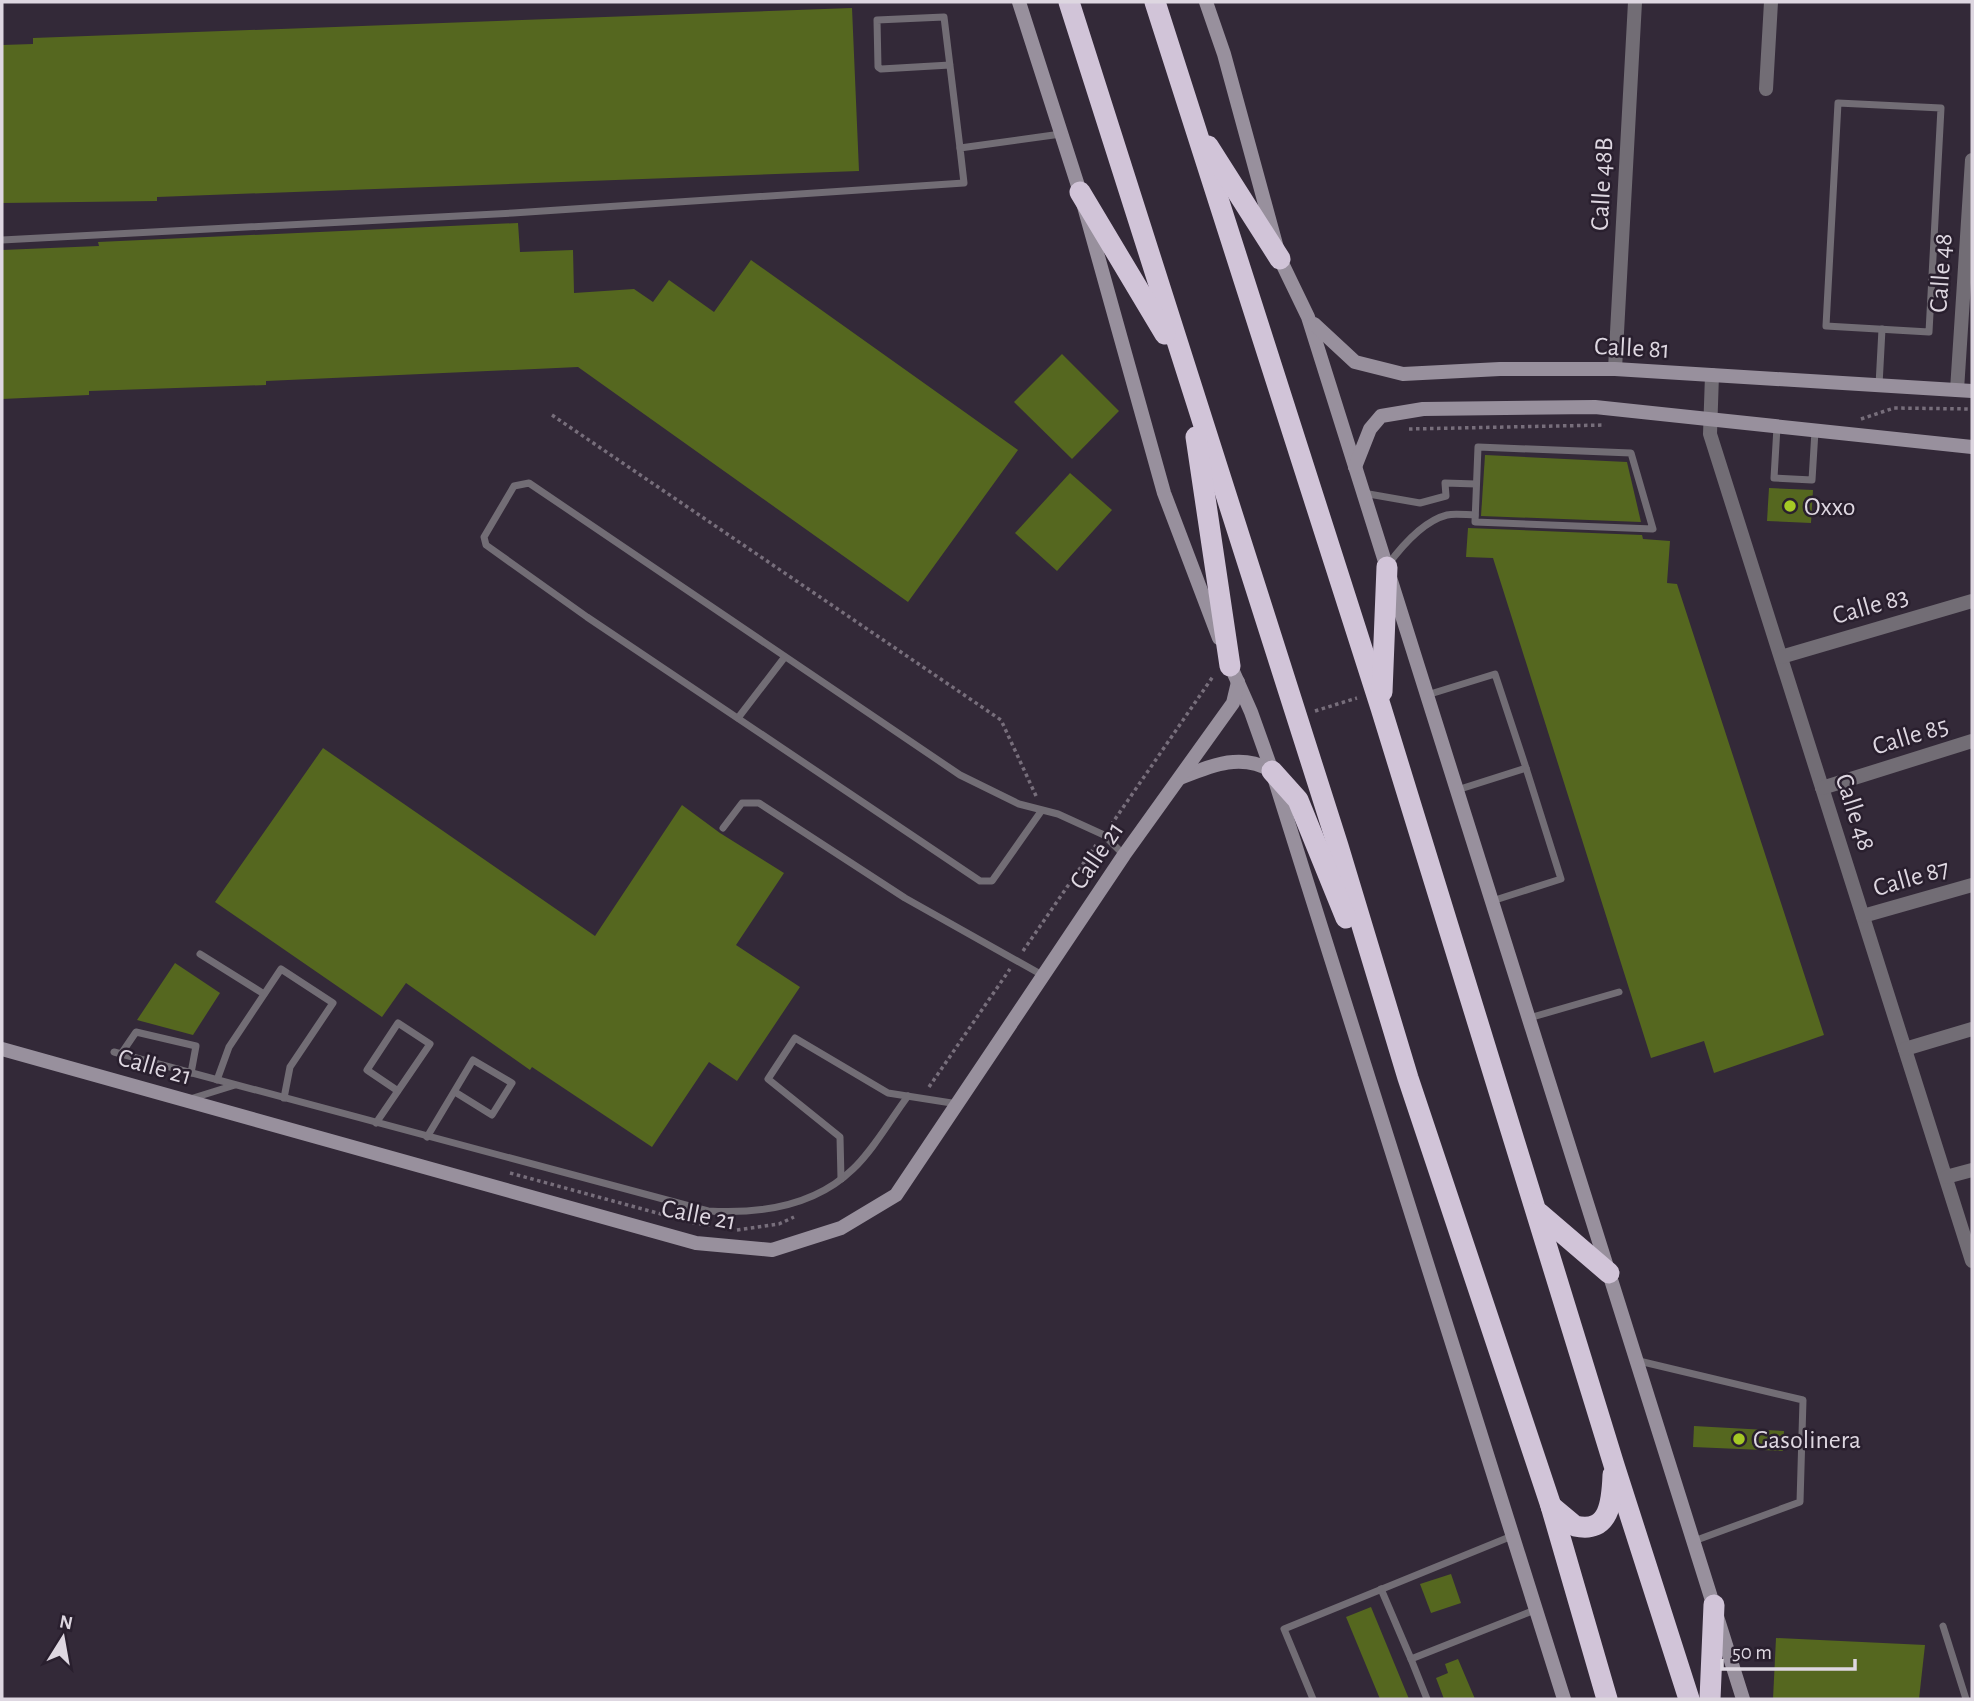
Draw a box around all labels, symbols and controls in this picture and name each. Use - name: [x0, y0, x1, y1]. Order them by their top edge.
- street label: Calle 48B: [1587, 137, 1617, 231]
- street label: Calle 48: [1925, 233, 1957, 314]
- street label: Calle 81: [1593, 333, 1671, 363]
- place label: Oxxo: [1804, 494, 1855, 520]
- marker: Oxxo: [1782, 498, 1798, 514]
- street label: Calle 83: [1829, 583, 1911, 629]
- street label: Calle 85: [1869, 712, 1951, 760]
- street label: Calle 48: [1830, 770, 1880, 854]
- street label: Calle 21: [1065, 817, 1129, 894]
- street label: Calle 87: [1870, 855, 1952, 901]
- street label: Calle 21: [115, 1044, 195, 1090]
- street label: Calle 21: [659, 1195, 738, 1235]
- place label: Gasolinera: [1753, 1427, 1861, 1453]
- marker: Gasolinera: [1731, 1431, 1747, 1447]
- north arrow: [28, 1603, 98, 1673]
- text: N: [58, 1612, 74, 1633]
- scale bar: [1722, 1628, 1855, 1672]
- text: 50 m: [1732, 1642, 1772, 1663]

